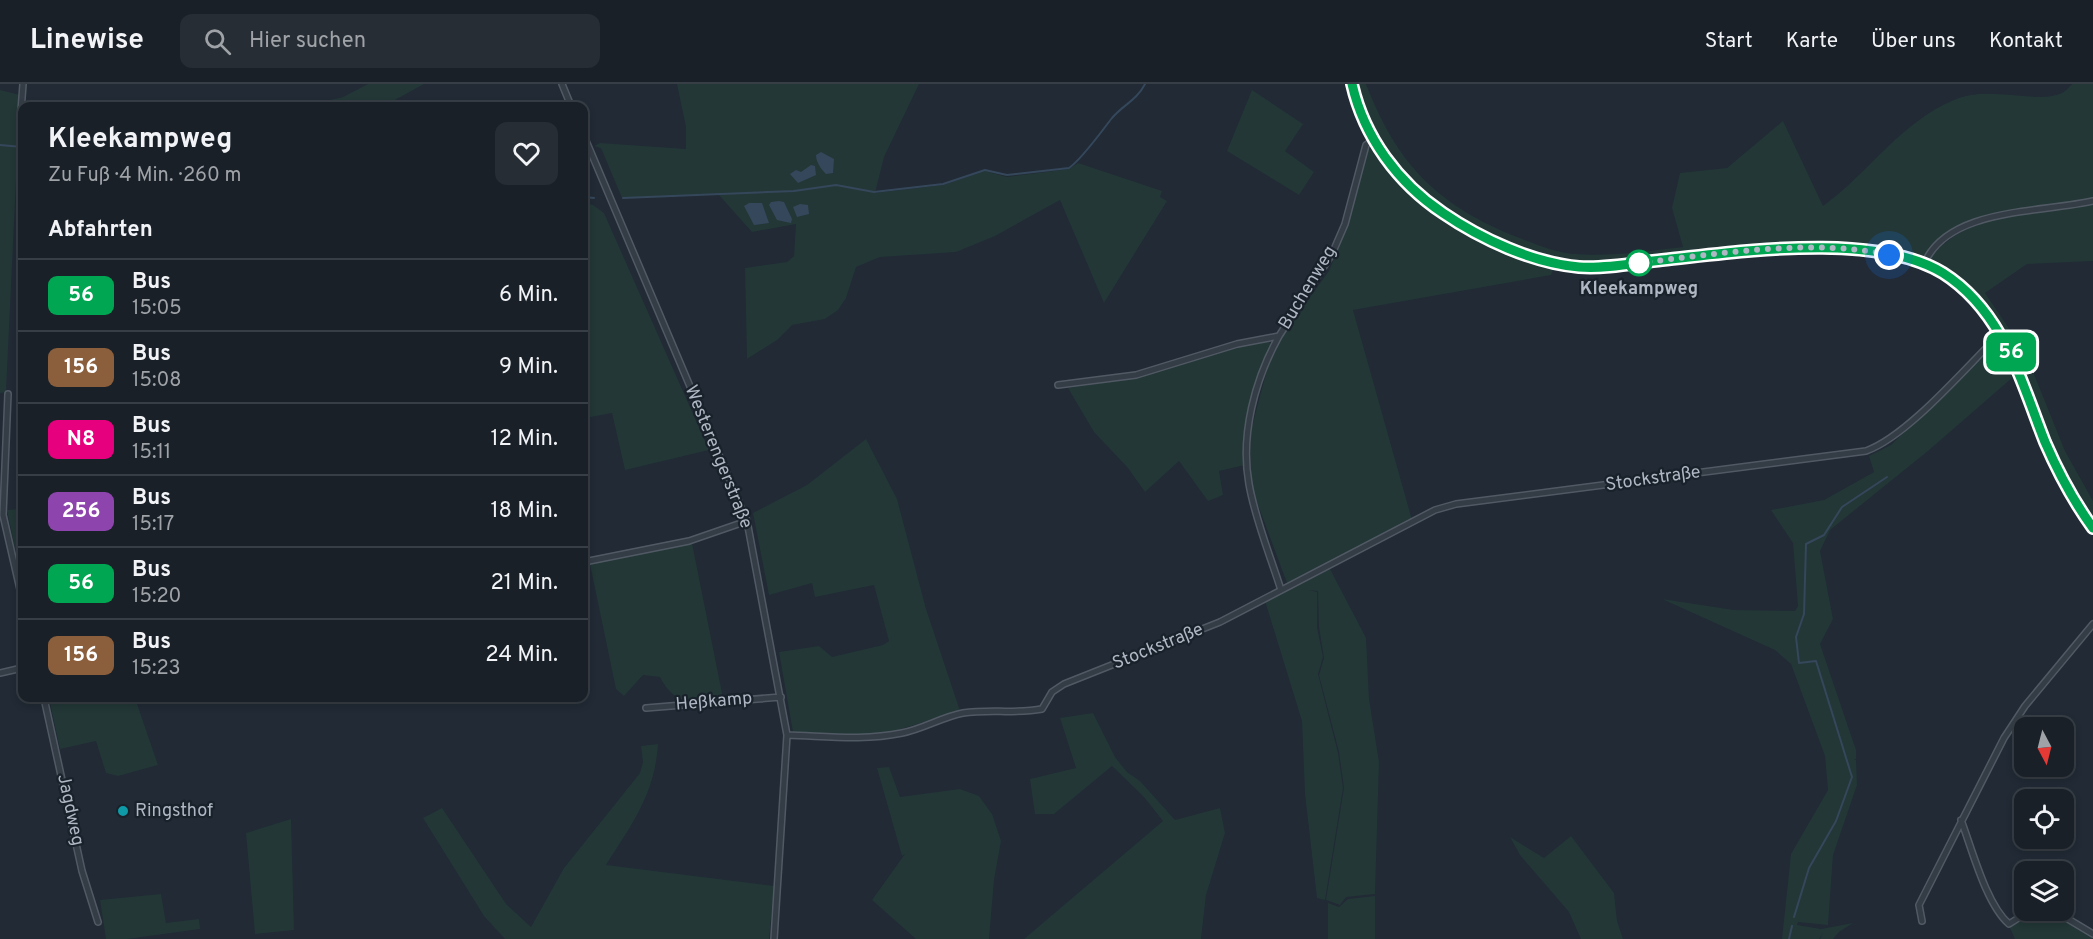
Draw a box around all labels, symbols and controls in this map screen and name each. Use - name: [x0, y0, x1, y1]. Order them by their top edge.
- search box: [180, 14, 600, 68]
- text: Linewise: [30, 23, 144, 59]
- icon: search: [201, 25, 234, 58]
- text: Hier suchen: [249, 28, 366, 55]
- text: Start: [1705, 28, 1753, 55]
- text: Karte: [1786, 28, 1838, 55]
- text: Über uns: [1871, 28, 1956, 55]
- text: Kontakt: [1989, 28, 2063, 55]
- text: Kleekampweg: [48, 122, 232, 158]
- button: heart: [495, 122, 558, 185]
- text: Zu Fuß · 4 Min. · 260 m: [48, 163, 242, 189]
- text: Abfahrten: [48, 217, 153, 244]
- your location: [1874, 240, 1904, 270]
- street label: Buchenweg: [1274, 242, 1342, 334]
- marker: Kleekampweg: [1626, 250, 1652, 276]
- text: Bus: [132, 269, 171, 296]
- place label: Kleekampweg: [1580, 278, 1698, 301]
- text: 56: [68, 282, 94, 309]
- text: 6 Min.: [499, 282, 558, 309]
- text: 15:05: [132, 296, 182, 322]
- line badge: 56: [1984, 332, 2038, 372]
- text: 56: [1998, 339, 2024, 366]
- text: Bus: [132, 341, 171, 368]
- text: 156: [64, 354, 98, 381]
- text: 9 Min.: [499, 354, 558, 381]
- text: 15:08: [132, 368, 181, 394]
- street label: Westerengerstraße: [679, 382, 757, 532]
- text: Bus: [132, 413, 171, 440]
- text: N8: [67, 426, 95, 453]
- text: 12 Min.: [490, 426, 558, 453]
- text: 15:11: [132, 440, 171, 466]
- street label: Stockstraße: [1604, 461, 1702, 497]
- text: Bus: [132, 485, 171, 512]
- text: 256: [62, 498, 100, 525]
- text: 18 Min.: [490, 498, 558, 525]
- text: 15:17: [132, 512, 174, 538]
- text: Bus: [132, 557, 171, 584]
- text: 56: [68, 570, 94, 597]
- text: 21 Min.: [490, 570, 558, 597]
- text: 15:20: [132, 584, 181, 610]
- street label: Stockstraße: [1109, 618, 1207, 676]
- text: Bus: [132, 629, 171, 656]
- text: 156: [64, 642, 98, 669]
- text: 24 Min.: [485, 642, 558, 669]
- text: 15:23: [132, 656, 181, 682]
- street label: Heßkamp: [675, 687, 753, 717]
- north arrow: [2014, 717, 2074, 777]
- map controls: [2014, 717, 2074, 921]
- street label: Jagdweg: [51, 772, 89, 848]
- button: locate: [2014, 789, 2074, 849]
- place label: Ringsthof: [135, 800, 213, 823]
- marker: Ringsthof: [116, 804, 130, 818]
- button: layers: [2014, 861, 2074, 921]

